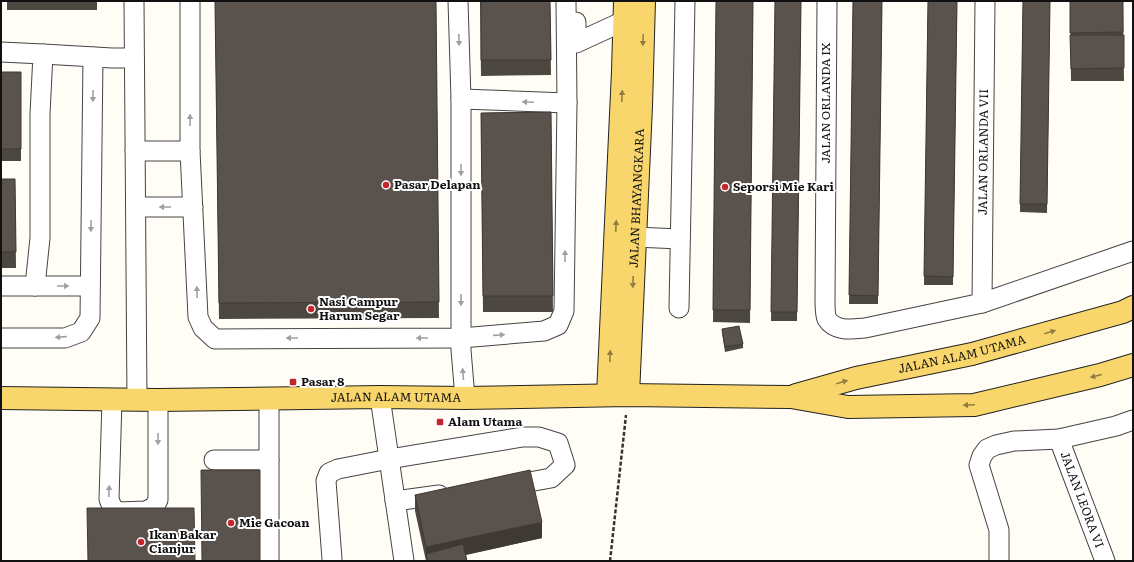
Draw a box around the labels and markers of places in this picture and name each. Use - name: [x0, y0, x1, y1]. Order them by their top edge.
- place label: Pasar Delapan: [394, 175, 481, 193]
- place label: Seporsi Mie Kari: [733, 177, 835, 195]
- marker: Pasar Delapan: [381, 180, 391, 190]
- marker: Seporsi Mie Kari: [720, 182, 730, 192]
- place label: Nasi Campur Harum Segar: [319, 292, 400, 324]
- marker: Nasi Campur Harum Segar: [306, 304, 316, 314]
- place label: Pasar 8: [301, 372, 344, 390]
- marker: Pasar 8: [288, 377, 298, 387]
- place label: Alam Utama: [448, 412, 523, 430]
- marker: Alam Utama: [435, 417, 445, 427]
- place label: Mie Gacoan: [239, 513, 310, 531]
- marker: Mie Gacoan: [226, 518, 236, 528]
- place label: Ikan Bakar Cianjur: [149, 525, 217, 557]
- marker: Ikan Bakar Cianjur: [136, 537, 146, 547]

